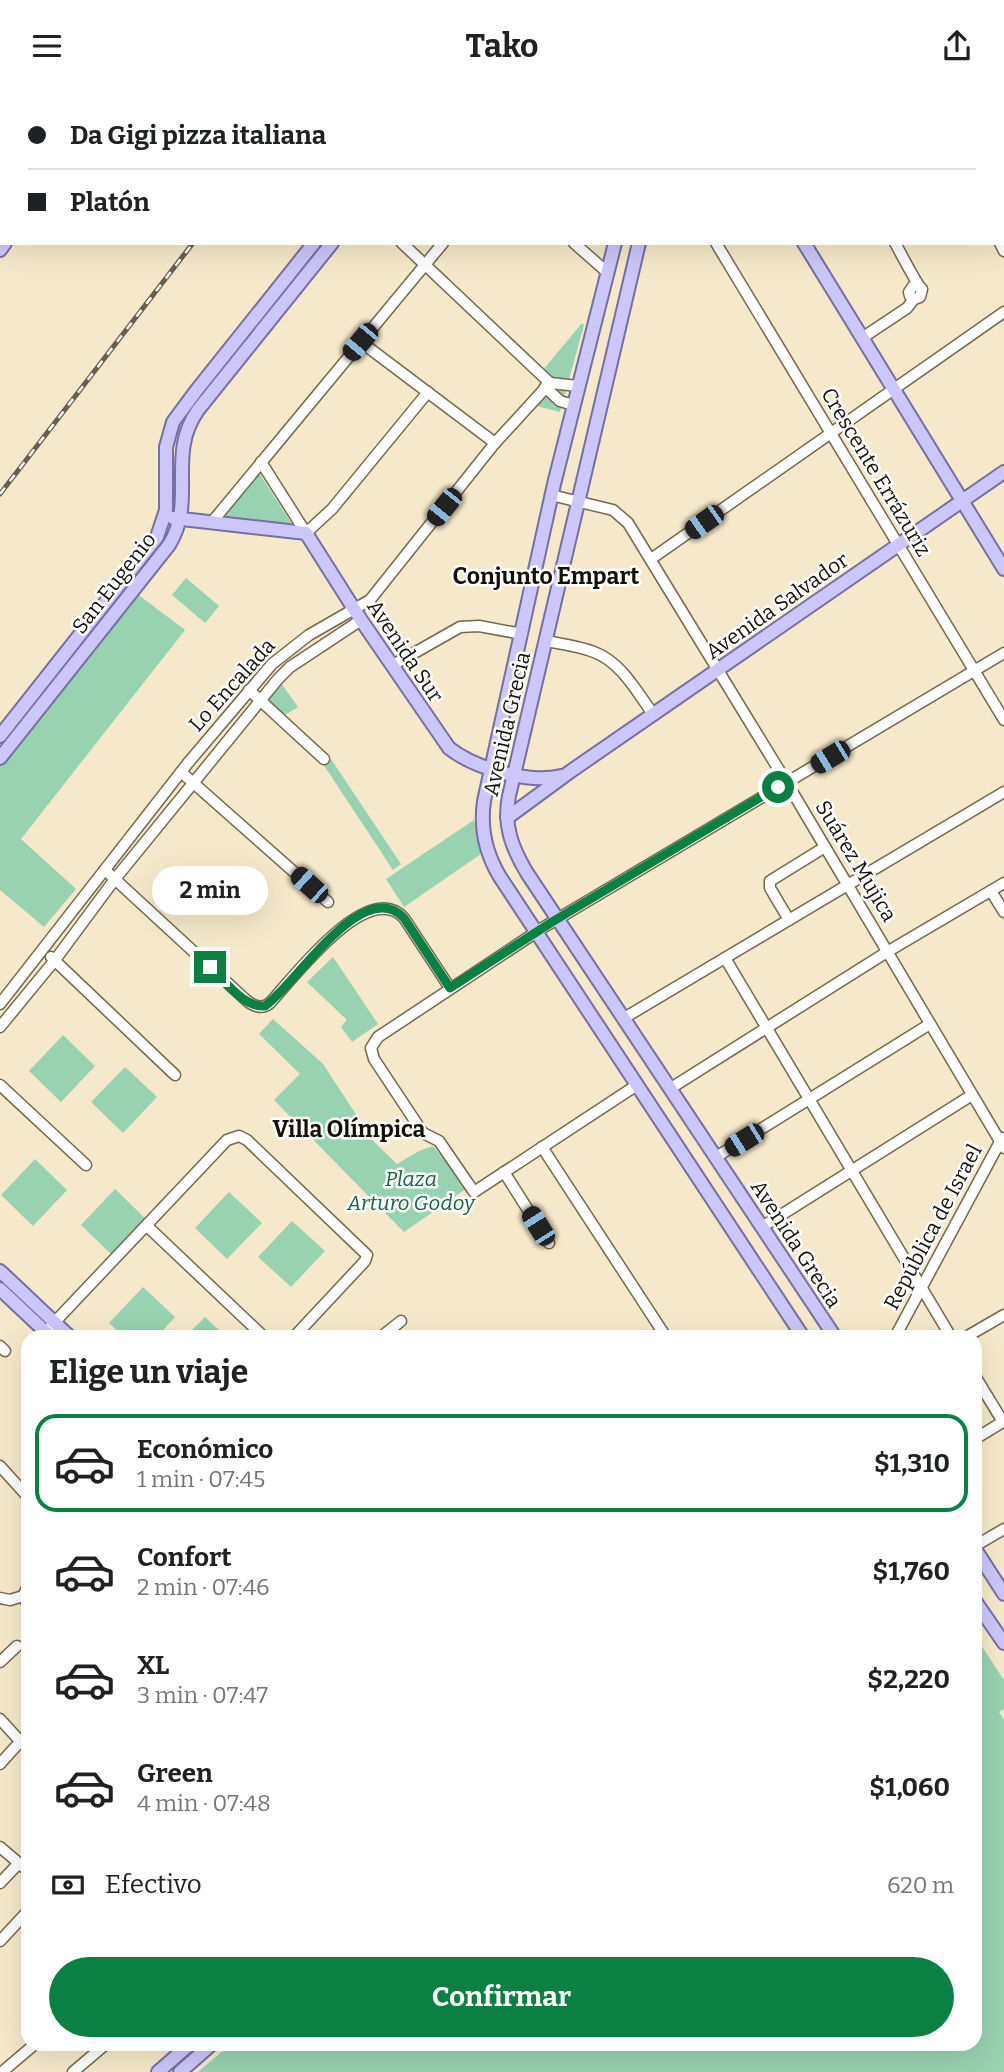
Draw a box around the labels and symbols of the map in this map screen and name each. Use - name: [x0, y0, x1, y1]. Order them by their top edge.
- car: [339, 319, 382, 365]
- street label: Crescente Errázuriz: [815, 383, 937, 561]
- car: [423, 484, 466, 530]
- car: [681, 501, 728, 543]
- street label: San Eugenio: [66, 527, 162, 639]
- street label: Avenida Salvador: [700, 547, 854, 665]
- district label: Conjunto Empart: [453, 562, 639, 590]
- street label: Avenida Sur: [361, 595, 449, 707]
- street label: Lo Encalada: [183, 633, 281, 737]
- street label: Avenida Grecia: [478, 649, 536, 799]
- car: [807, 737, 854, 777]
- route start: [762, 771, 794, 803]
- street label: Suárez Mujica: [810, 796, 903, 927]
- car: [287, 863, 332, 907]
- callout: 2 min: [152, 865, 268, 915]
- route end: [194, 951, 226, 983]
- district label: Villa Olímpica: [273, 1115, 425, 1143]
- car: [721, 1120, 768, 1160]
- street label: República de Israel: [878, 1140, 988, 1314]
- park label: Plaza Arturo Godoy: [346, 1166, 476, 1216]
- street label: Avenida Grecia: [745, 1175, 847, 1313]
- car: [518, 1203, 559, 1249]

